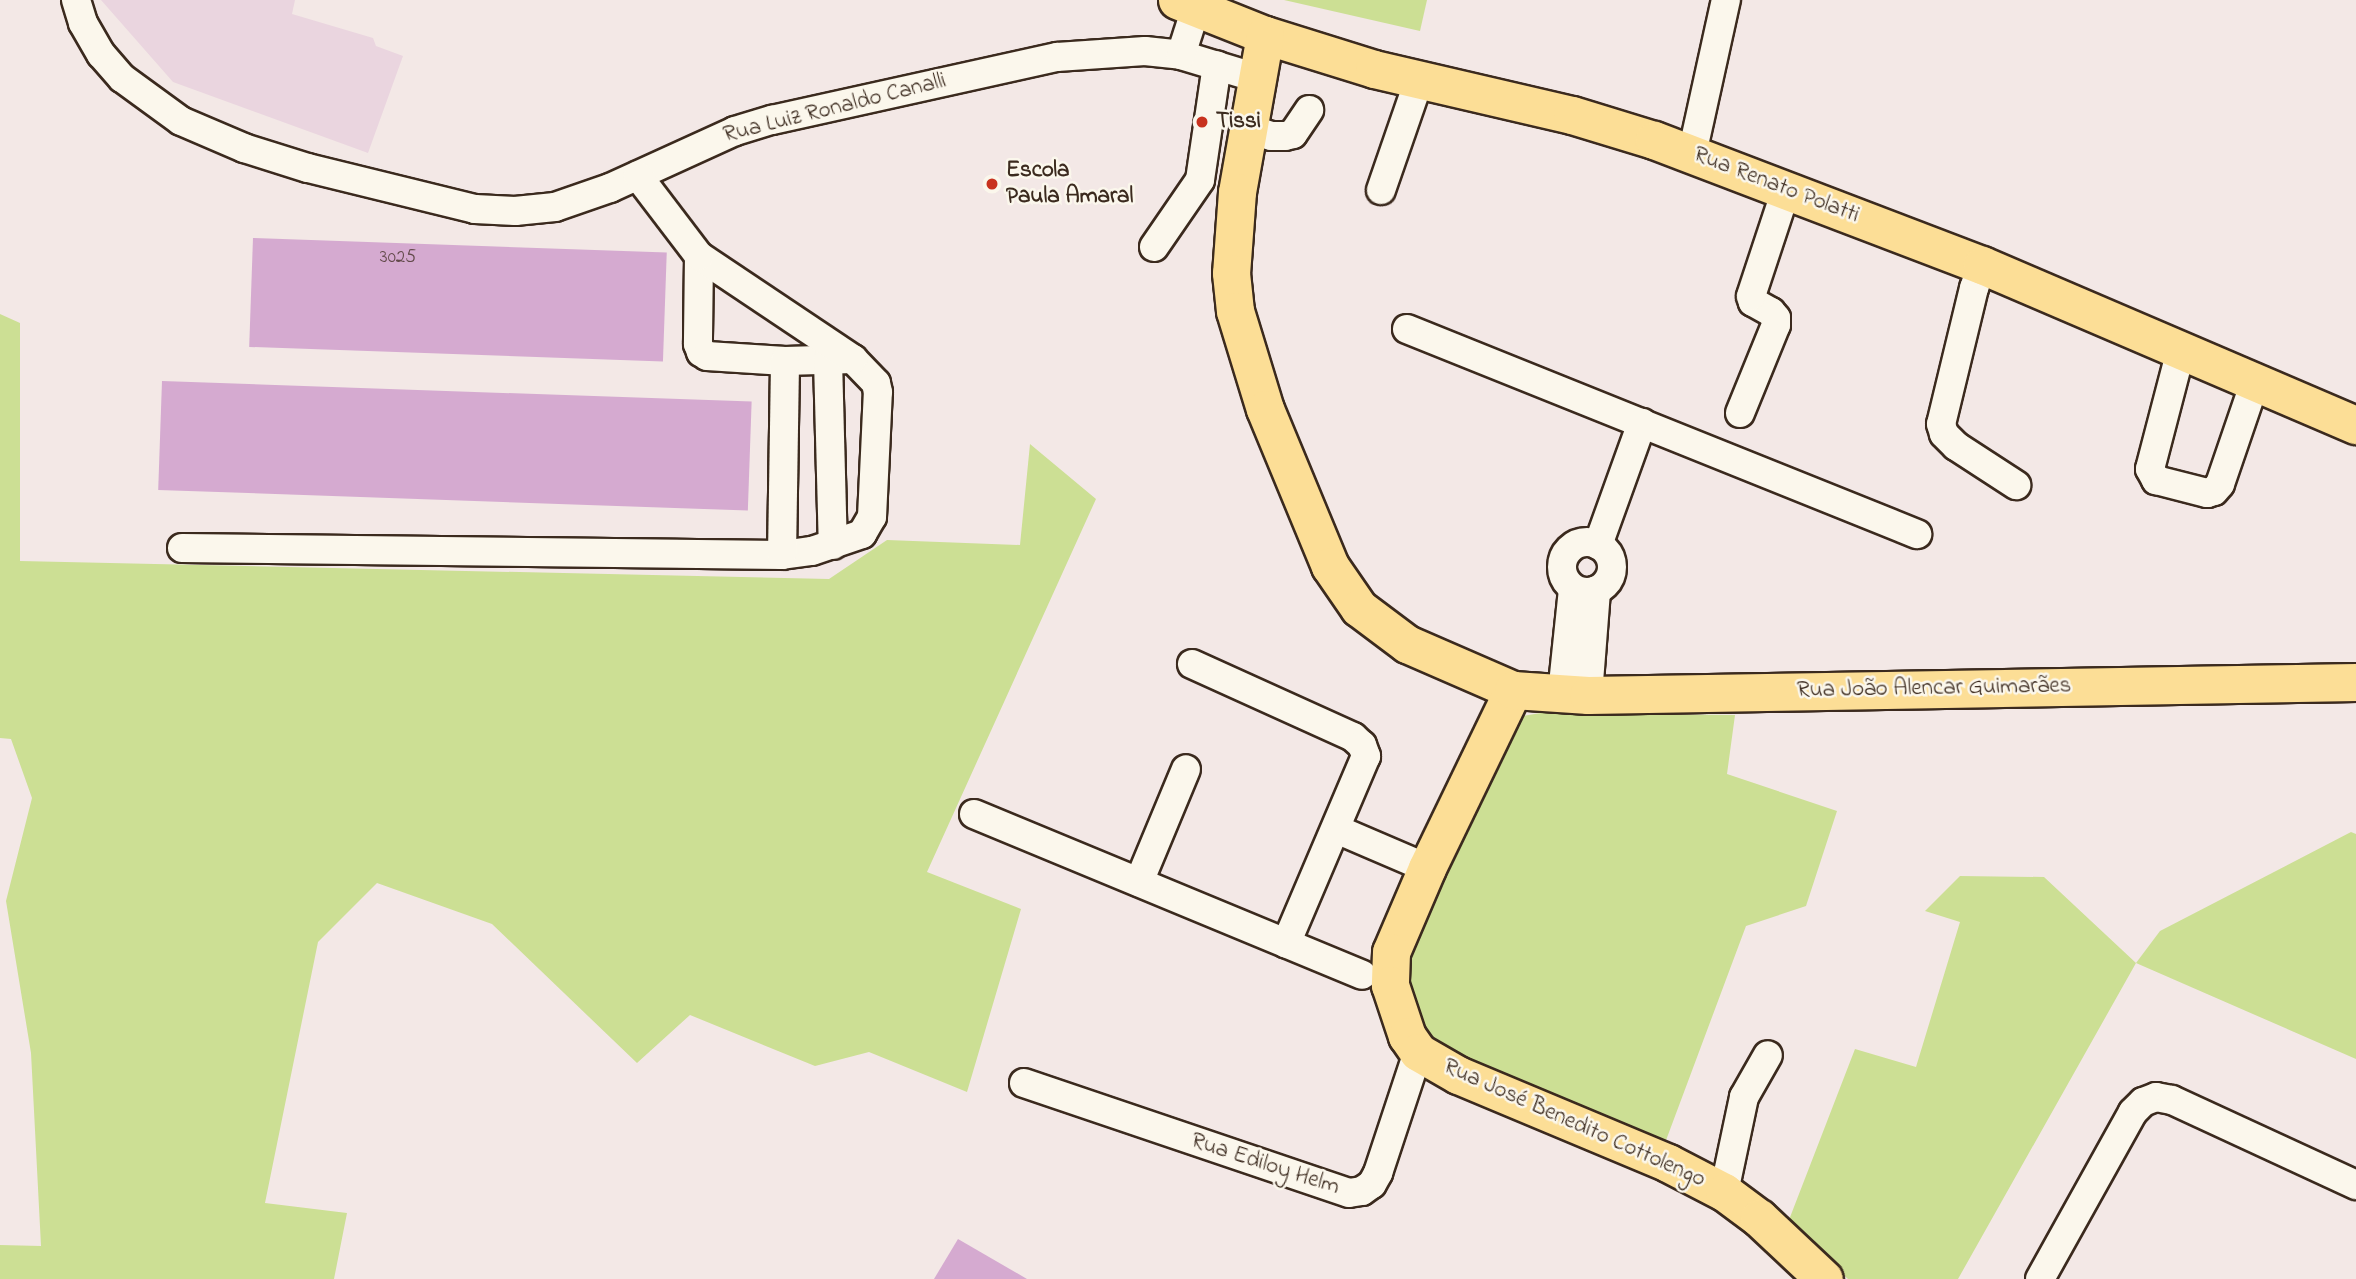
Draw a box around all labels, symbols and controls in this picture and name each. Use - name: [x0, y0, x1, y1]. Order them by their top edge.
- street label: Rua Luiz Ronaldo Canalli: [721, 68, 949, 150]
- place label: Tissi: [1216, 108, 1261, 136]
- marker: Tissi: [1194, 114, 1210, 130]
- street label: Rua Renato Polatti: [1689, 142, 1863, 230]
- place label: Escola Paula Amaral: [1006, 157, 1133, 211]
- marker: Escola Paula Amaral: [984, 176, 1000, 192]
- house number: 3025: [380, 247, 416, 269]
- street label: Rua João Alencar Guimarães: [1797, 673, 2071, 705]
- street label: Rua José Benedito Cottolengo: [1439, 1054, 1709, 1194]
- street label: Rua Ediloy Helm: [1187, 1128, 1343, 1202]

